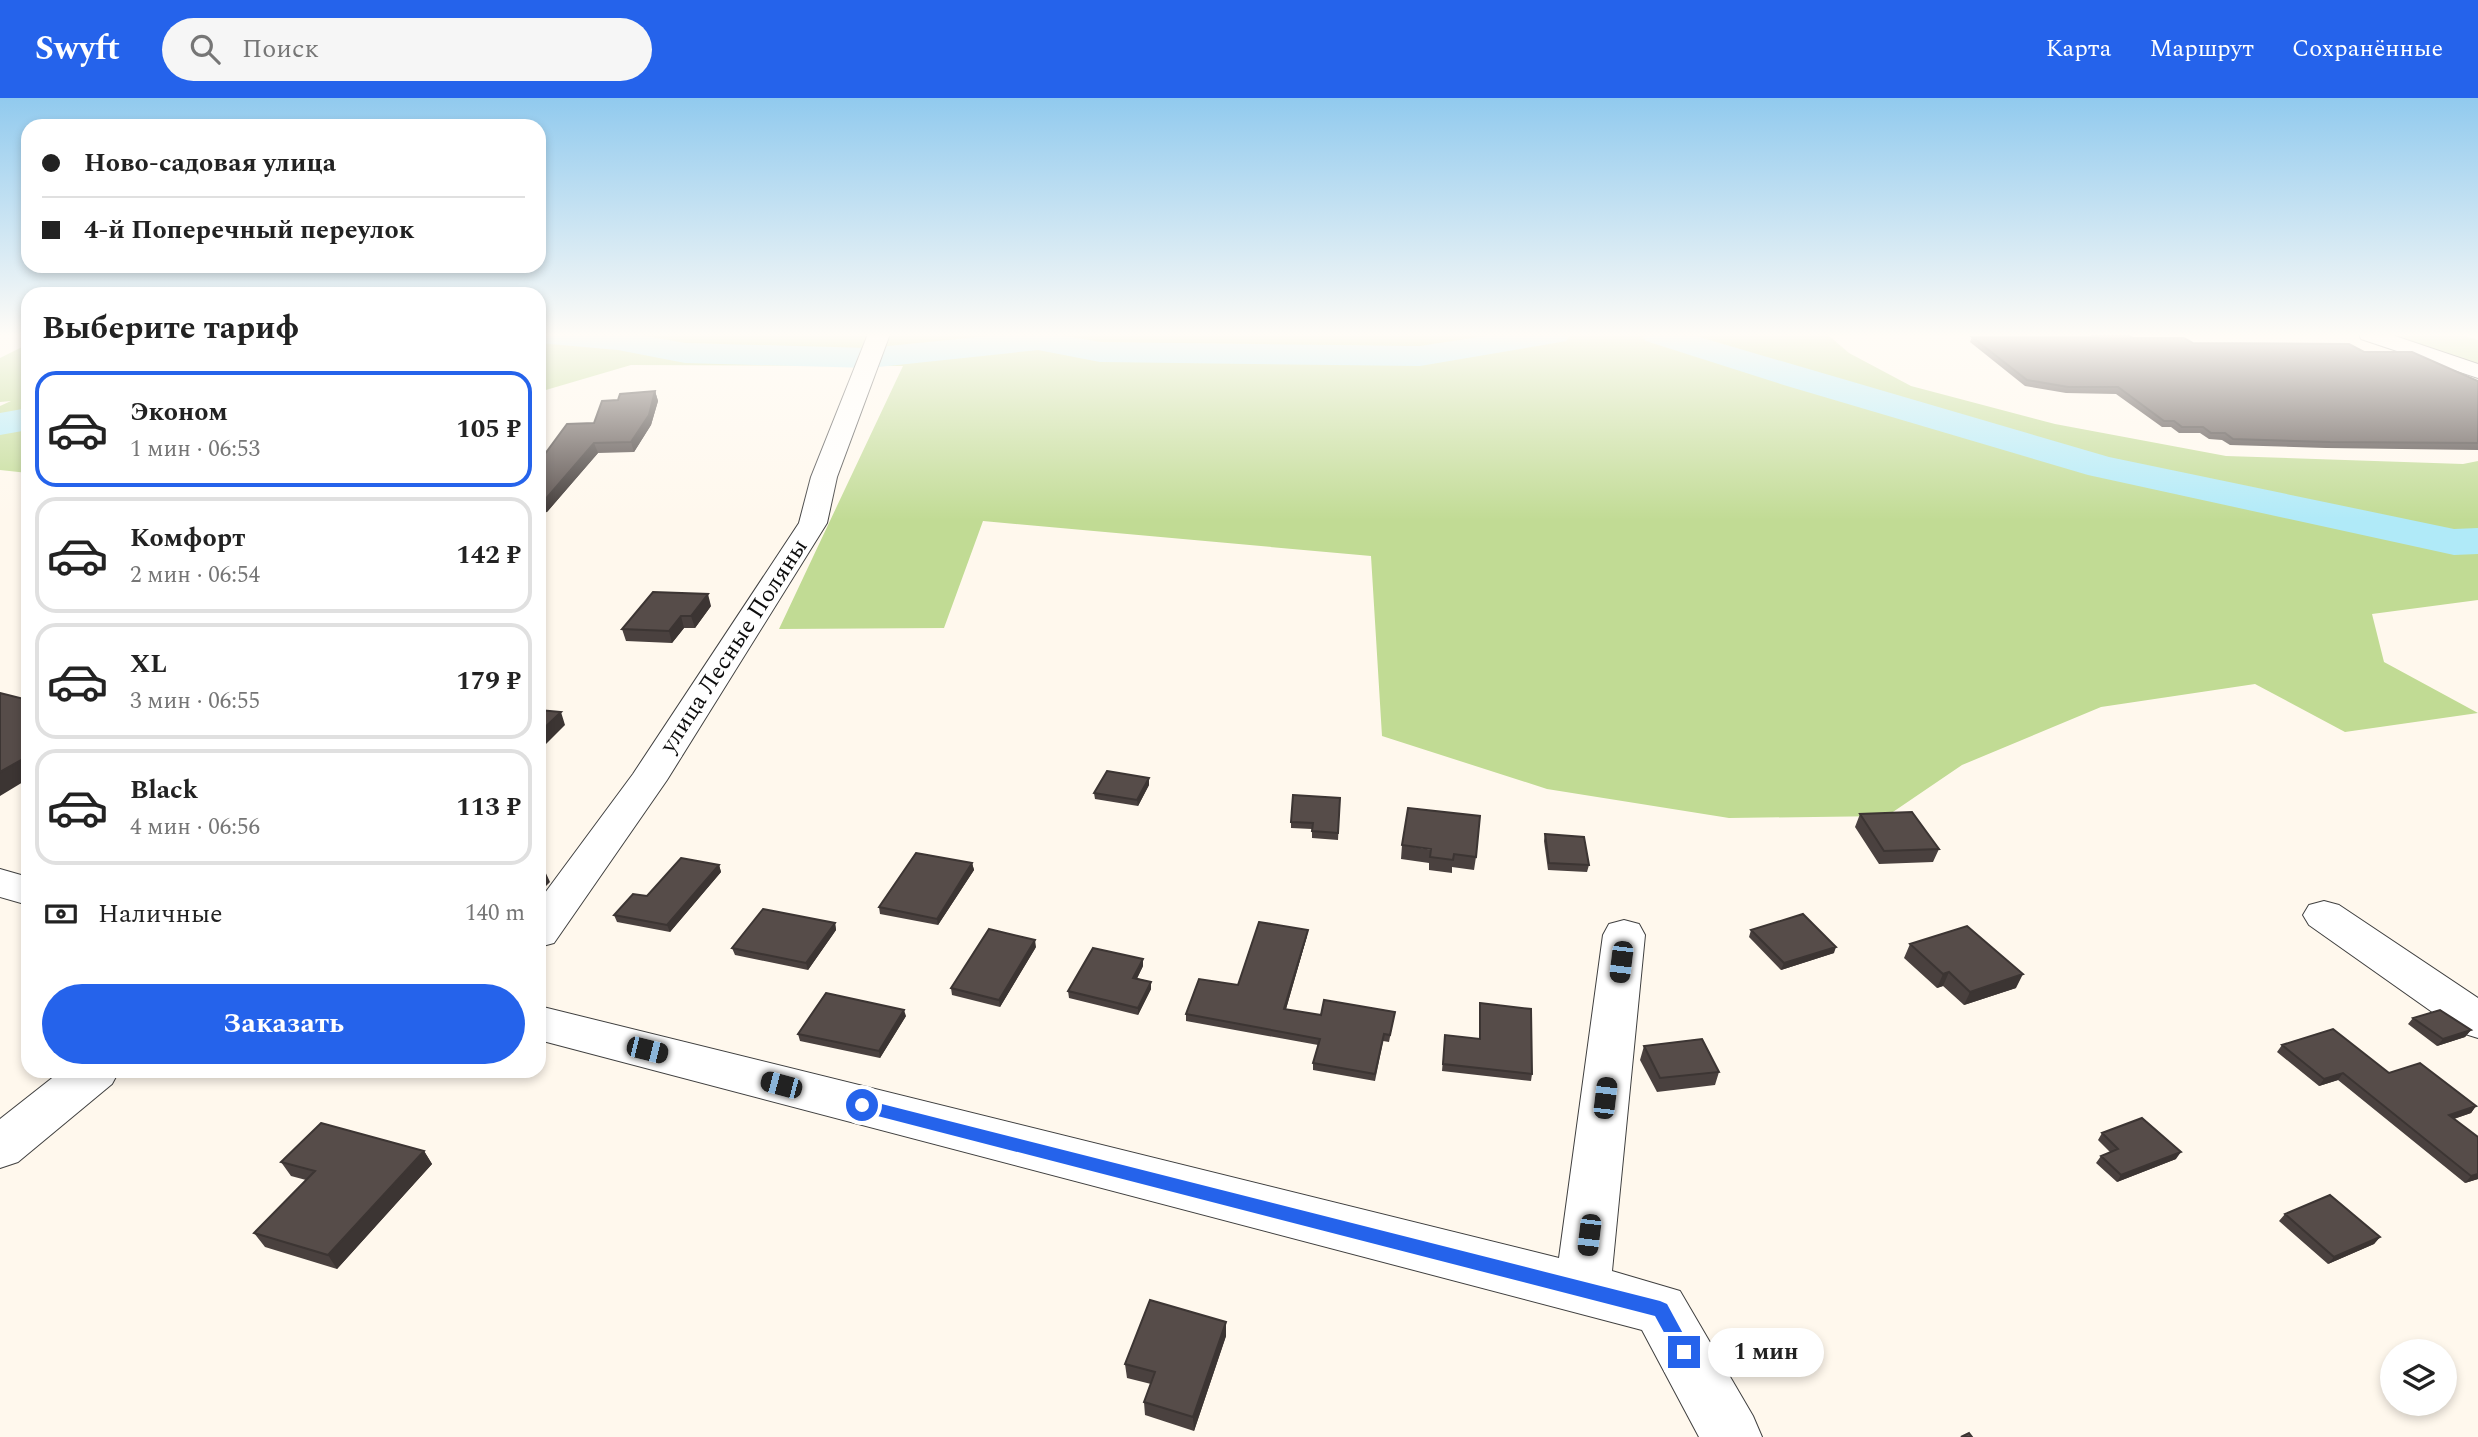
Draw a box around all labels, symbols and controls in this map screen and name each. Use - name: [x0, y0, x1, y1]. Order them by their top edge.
- search box: [162, 18, 652, 81]
- text: Swyft: [35, 24, 120, 74]
- text: Поиск: [242, 29, 319, 69]
- icon: search: [186, 30, 224, 68]
- text: Карта: [2046, 31, 2111, 67]
- text: Маршрут: [2149, 31, 2254, 67]
- text: Сохранённые: [2292, 31, 2443, 67]
- text: Ново-садовая улица: [84, 143, 336, 183]
- text: 4-й Поперечный переулок: [84, 210, 414, 250]
- text: Выберите тариф: [42, 304, 299, 353]
- text: Эконом: [130, 392, 228, 432]
- icon: car: [46, 398, 109, 461]
- text: 105 ₽: [456, 409, 521, 449]
- text: 1 мин · 06:53: [130, 432, 260, 467]
- text: Комфорт: [130, 518, 245, 558]
- icon: car: [46, 524, 109, 587]
- street label: улица Лесные Поляны: [650, 531, 817, 761]
- text: 142 ₽: [456, 535, 521, 575]
- text: 2 мин · 06:54: [130, 558, 260, 593]
- text: XL: [130, 644, 167, 684]
- icon: car: [46, 650, 109, 713]
- text: 179 ₽: [456, 661, 521, 701]
- text: 3 мин · 06:55: [130, 684, 260, 719]
- text: Black: [130, 770, 198, 810]
- icon: car: [46, 776, 109, 839]
- text: 113 ₽: [456, 787, 521, 827]
- text: 4 мин · 06:56: [130, 810, 260, 845]
- text: Наличные: [98, 894, 223, 934]
- icon: cash: [42, 895, 80, 933]
- text: 140 m: [465, 896, 525, 931]
- car: [1609, 940, 1634, 984]
- button: Заказать: [42, 984, 525, 1064]
- car: [625, 1035, 670, 1065]
- car: [758, 1069, 805, 1101]
- car: [1593, 1076, 1618, 1120]
- route start: [846, 1089, 878, 1121]
- car: [1577, 1213, 1602, 1257]
- callout: 1 мин: [1708, 1328, 1824, 1376]
- text: 1 мин: [1734, 1335, 1798, 1370]
- route end: [1668, 1336, 1700, 1368]
- map controls: [2380, 1339, 2457, 1416]
- button: layers: [2380, 1339, 2457, 1416]

